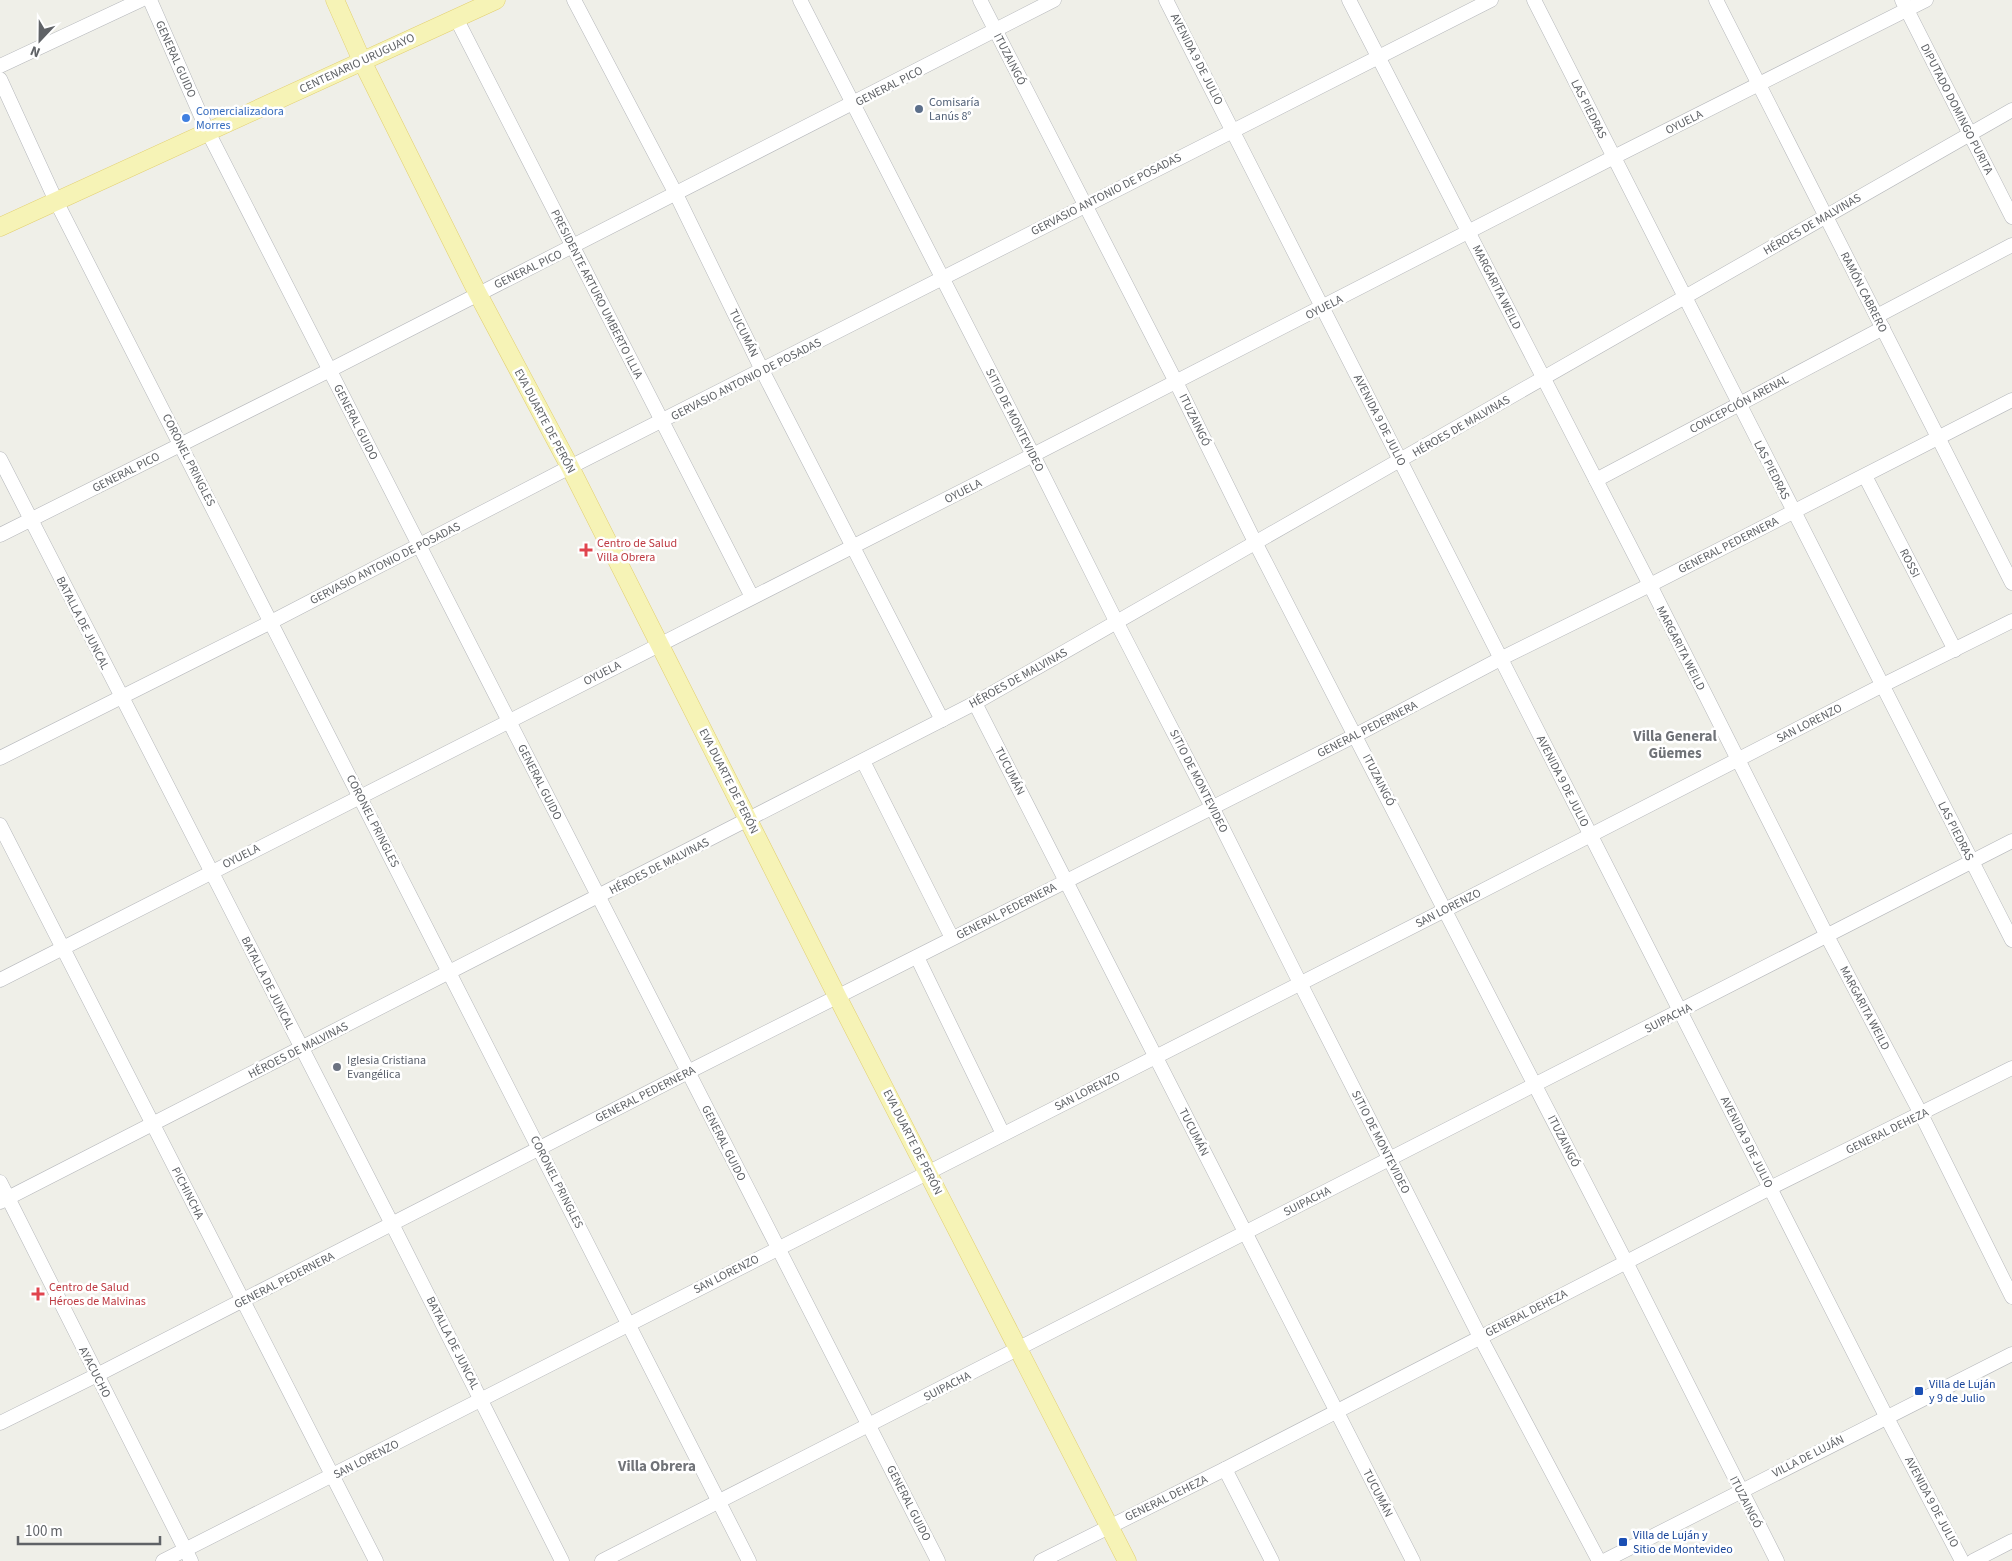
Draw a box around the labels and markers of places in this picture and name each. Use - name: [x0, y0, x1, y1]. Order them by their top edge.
- place label: Comisaría Lanús 8°: [929, 94, 980, 125]
- place label: Comercializadora Morres: [196, 103, 284, 134]
- marker: Comisaría Lanús 8°: [913, 103, 925, 115]
- marker: Comercializadora Morres: [180, 112, 192, 124]
- place label: Centro de Salud Villa Obrera: [597, 535, 677, 566]
- marker: Centro de Salud Villa Obrera: [579, 543, 593, 557]
- place label: Iglesia Cristiana Evangélica: [347, 1052, 426, 1083]
- marker: Iglesia Cristiana Evangélica: [331, 1061, 343, 1073]
- place label: Centro de Salud Héroes de Malvinas: [49, 1279, 146, 1310]
- marker: Centro de Salud Héroes de Malvinas: [31, 1287, 45, 1301]
- place label: Villa de Luján y 9 de Julio: [1929, 1376, 1996, 1407]
- marker: Villa de Luján y 9 de Julio: [1913, 1385, 1925, 1397]
- place label: Villa de Luján y Sitio de Montevideo: [1633, 1527, 1733, 1558]
- marker: Villa de Luján y Sitio de Montevideo: [1617, 1536, 1629, 1548]

